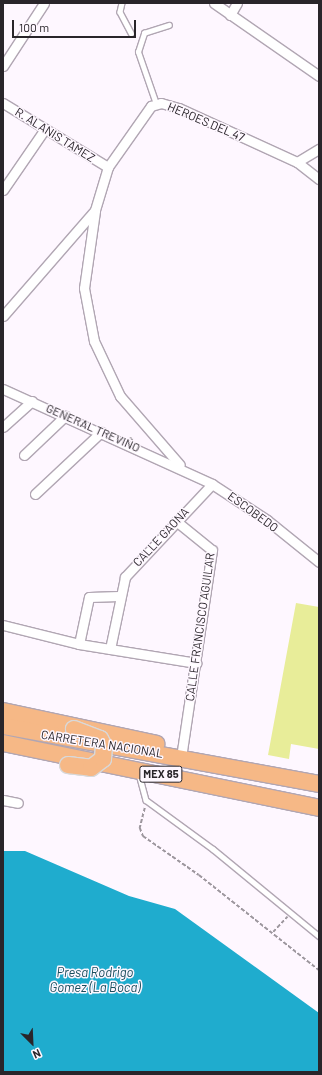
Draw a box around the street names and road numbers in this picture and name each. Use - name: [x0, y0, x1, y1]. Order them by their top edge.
- street label: HEROES DEL 47: [165, 99, 247, 145]
- street label: R. ALANIS TAMEZ: [12, 105, 98, 165]
- street label: GENERAL TREVIÑO: [44, 401, 142, 455]
- street label: ESCOBEDO: [225, 489, 281, 535]
- street label: CALLE GAONA: [130, 505, 192, 569]
- street label: CALLE FRANCISCO AGUILAR: [182, 552, 218, 702]
- street label: CARRETERA NACIONAL: [40, 727, 164, 761]
- road number: MEX 85: [139, 765, 183, 783]

